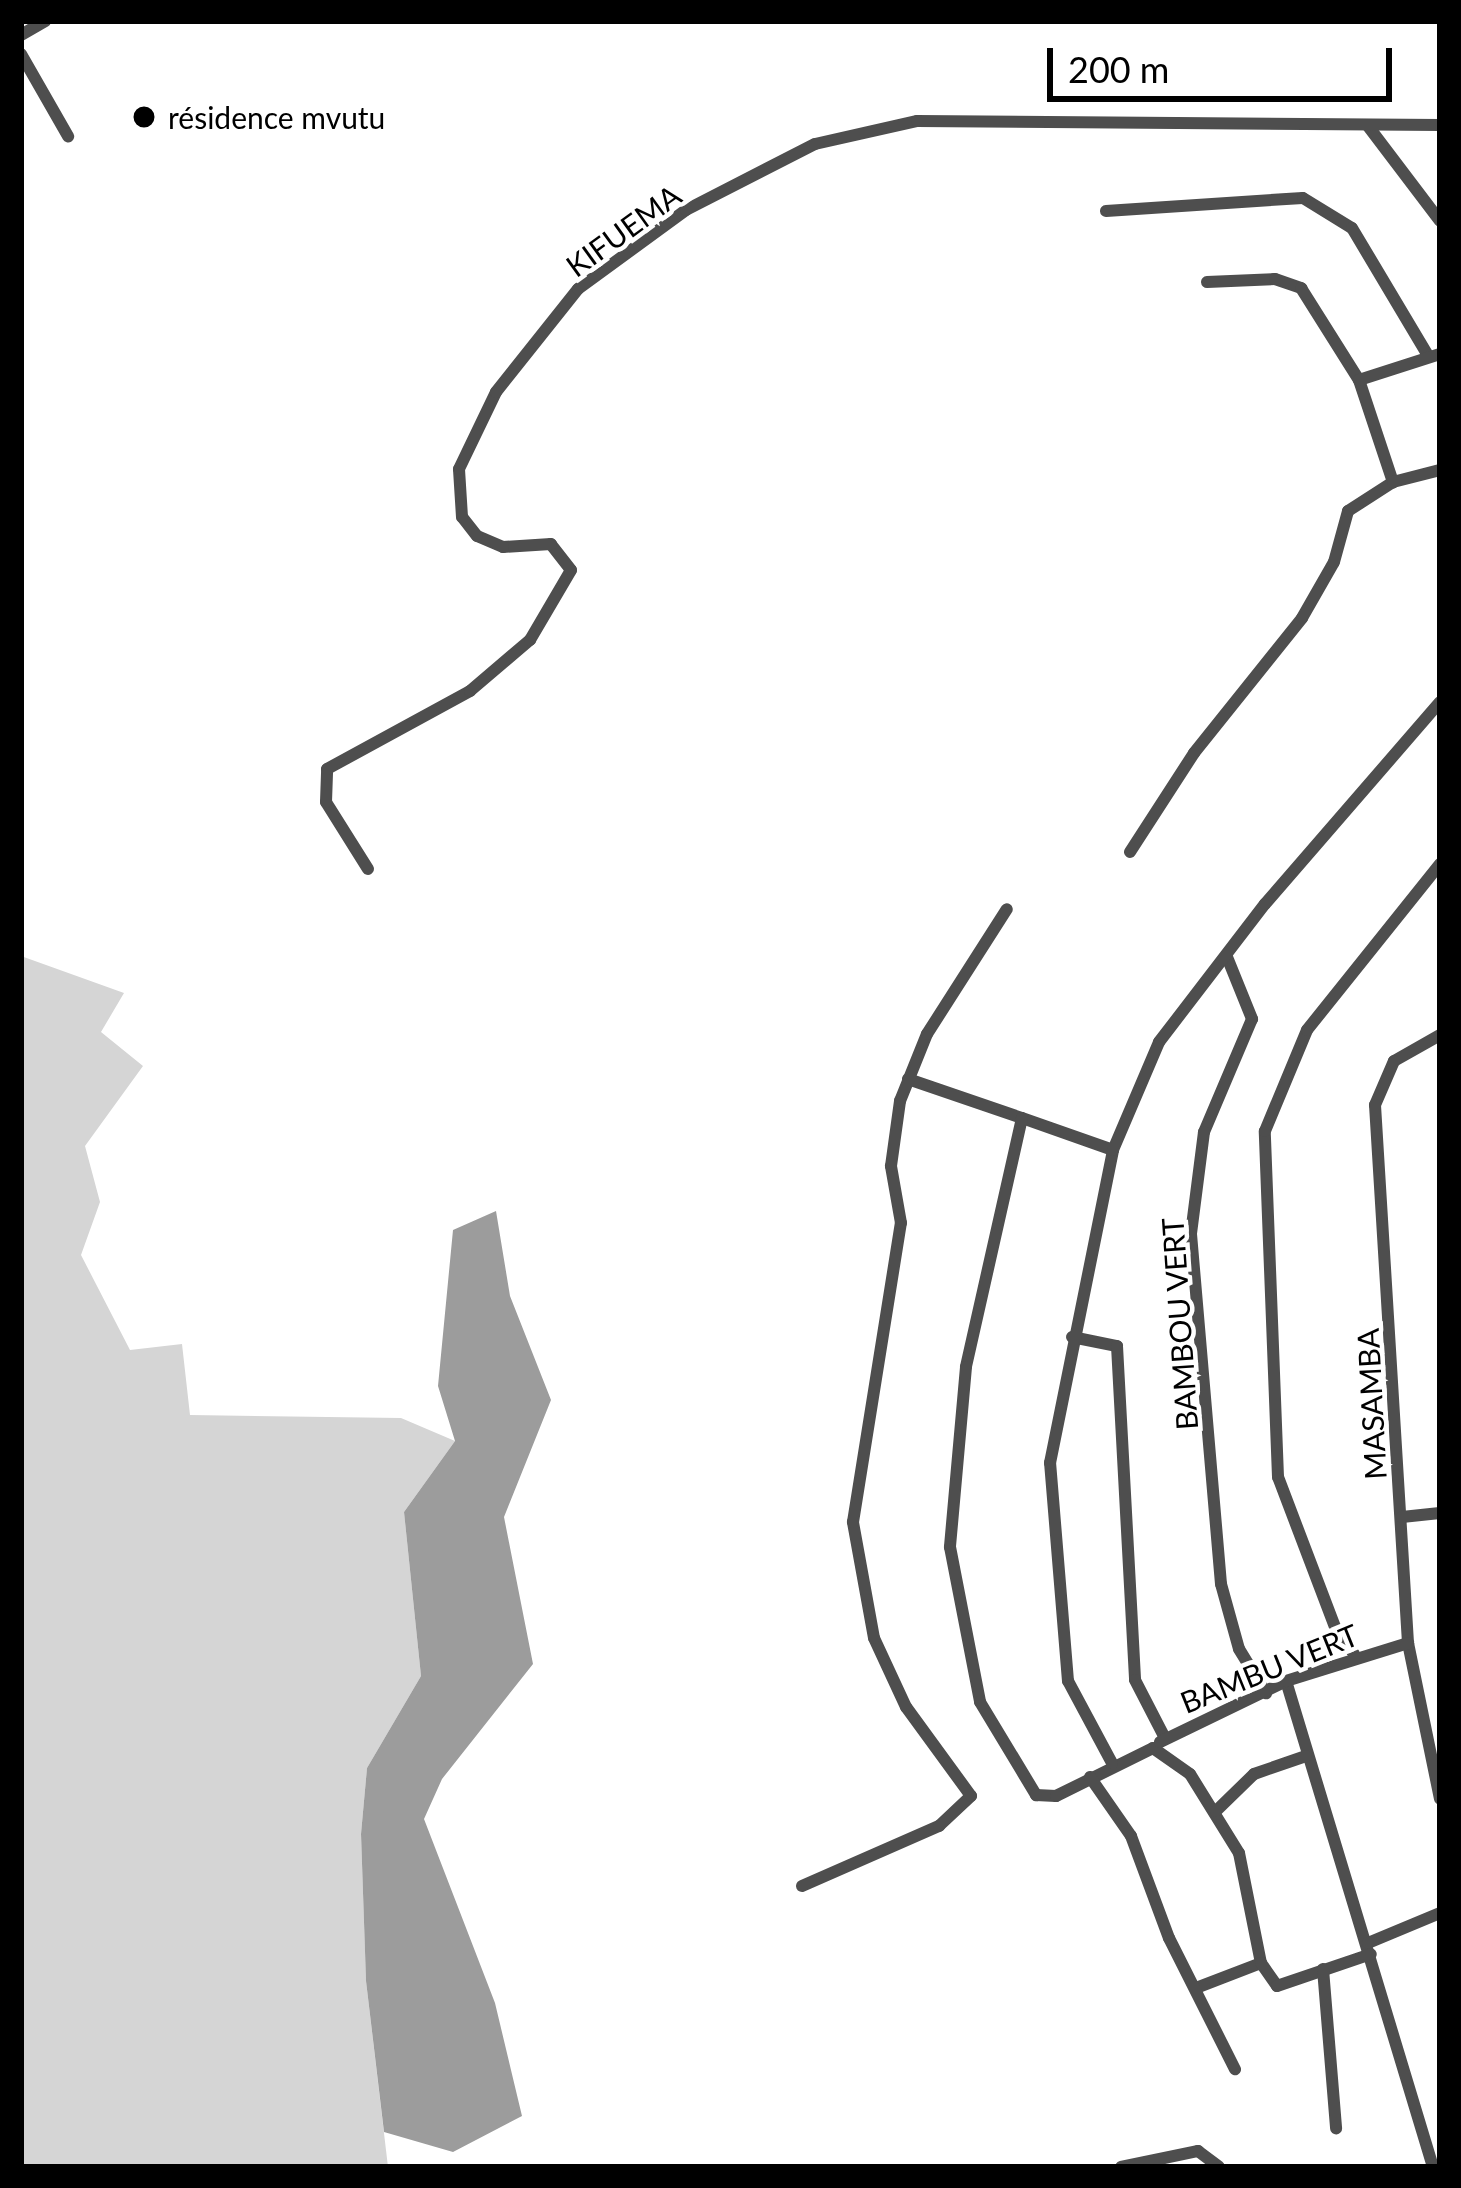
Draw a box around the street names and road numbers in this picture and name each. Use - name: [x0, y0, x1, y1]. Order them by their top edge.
- street label: KIFUEMA: [559, 176, 687, 284]
- street label: BAMBOU VERT: [1154, 1216, 1204, 1432]
- street label: MASAMBA: [1349, 1327, 1393, 1481]
- street label: BAMBU VERT: [1174, 1616, 1364, 1720]

